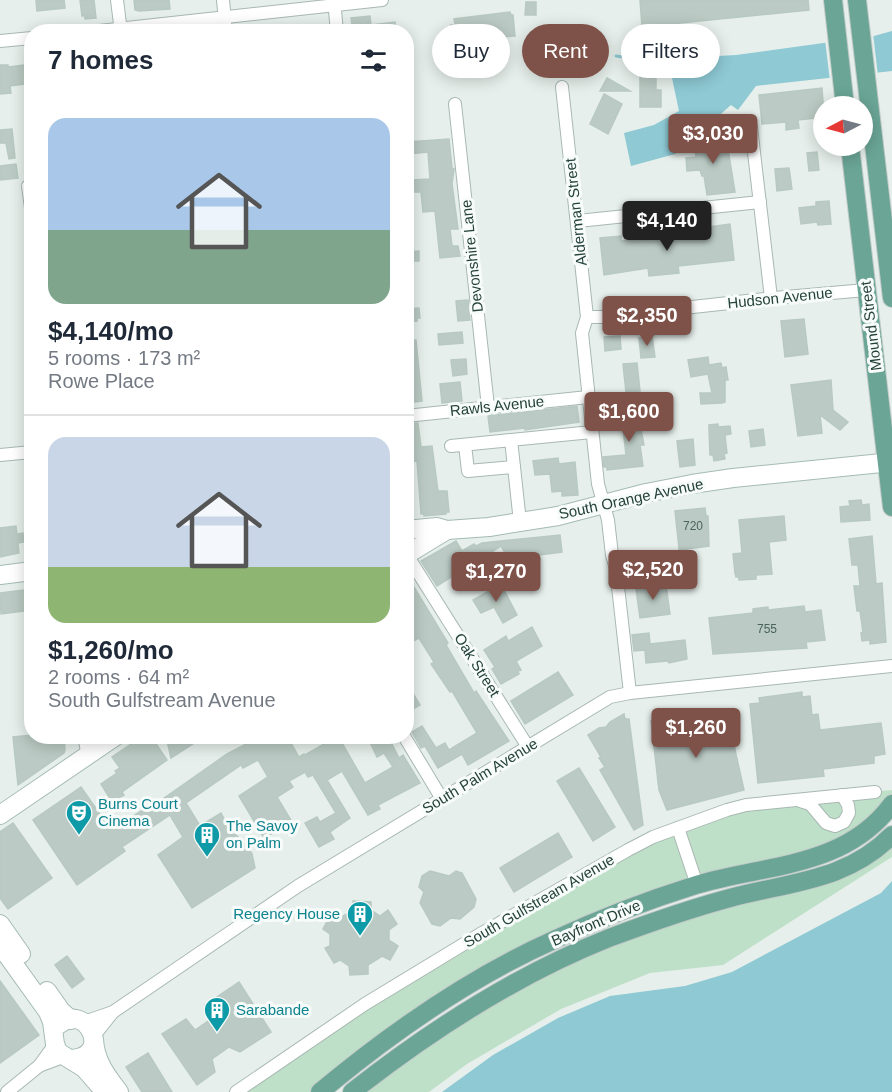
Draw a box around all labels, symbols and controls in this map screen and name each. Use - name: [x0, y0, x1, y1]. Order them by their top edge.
- chip: Buy: [432, 24, 510, 78]
- chip: Rent: [522, 24, 609, 78]
- chip: Filters: [621, 24, 720, 78]
- icon: filters: [357, 44, 390, 77]
- text: 7 homes: [48, 45, 154, 75]
- north arrow: [813, 96, 873, 156]
- map controls: [813, 96, 873, 156]
- pin: $3,030: [664, 114, 762, 165]
- text: $3,030: [682, 122, 744, 144]
- street label: Alderman Street: [561, 156, 590, 267]
- icon: home: [165, 157, 273, 265]
- street label: Devonshire Lane: [457, 199, 486, 313]
- pin: $4,140: [618, 201, 716, 252]
- text: $4,140: [636, 209, 698, 231]
- street label: Mound Street: [856, 280, 884, 372]
- street label: Hudson Avenue: [727, 284, 833, 311]
- pin: $2,350: [598, 296, 696, 347]
- text: $2,350: [616, 304, 678, 326]
- text: $4,140/mo: [48, 316, 174, 346]
- text: 5 rooms · 173 m²: [48, 347, 200, 369]
- text: Rowe Place: [48, 370, 155, 392]
- street label: Rawls Avenue: [449, 392, 545, 419]
- pin: $1,600: [580, 392, 678, 443]
- text: $1,600: [598, 400, 660, 422]
- street label: South Orange Avenue: [557, 475, 705, 522]
- icon: home: [165, 476, 273, 584]
- house number: 720: [683, 519, 703, 533]
- pin: $2,520: [604, 550, 702, 601]
- pin: $1,270: [447, 552, 545, 603]
- text: $2,520: [622, 558, 684, 580]
- text: $1,270: [465, 560, 527, 582]
- house number: 755: [757, 622, 777, 636]
- street label: Oak Street: [451, 630, 504, 700]
- text: $1,260/mo: [48, 635, 174, 665]
- text: 2 rooms · 64 m²: [48, 666, 189, 688]
- text: South Gulfstream Avenue: [48, 689, 276, 711]
- pin: $1,260: [647, 708, 745, 759]
- text: $1,260: [665, 716, 727, 738]
- street label: South Palm Avenue: [419, 734, 540, 817]
- place label: Burns Court Cinema: [98, 795, 179, 829]
- theatre icon: Burns Court Cinema: [64, 798, 94, 836]
- place label: The Savoy on Palm: [226, 817, 298, 851]
- building icon: The Savoy on Palm: [192, 820, 222, 858]
- street label: South Gulfstream Avenue: [461, 851, 617, 951]
- street label: Bayfront Drive: [549, 896, 643, 949]
- building icon: Regency House: [345, 899, 375, 937]
- place label: Regency House: [233, 905, 340, 922]
- building icon: Sarabande: [202, 995, 232, 1033]
- place label: Sarabande: [236, 1001, 309, 1018]

